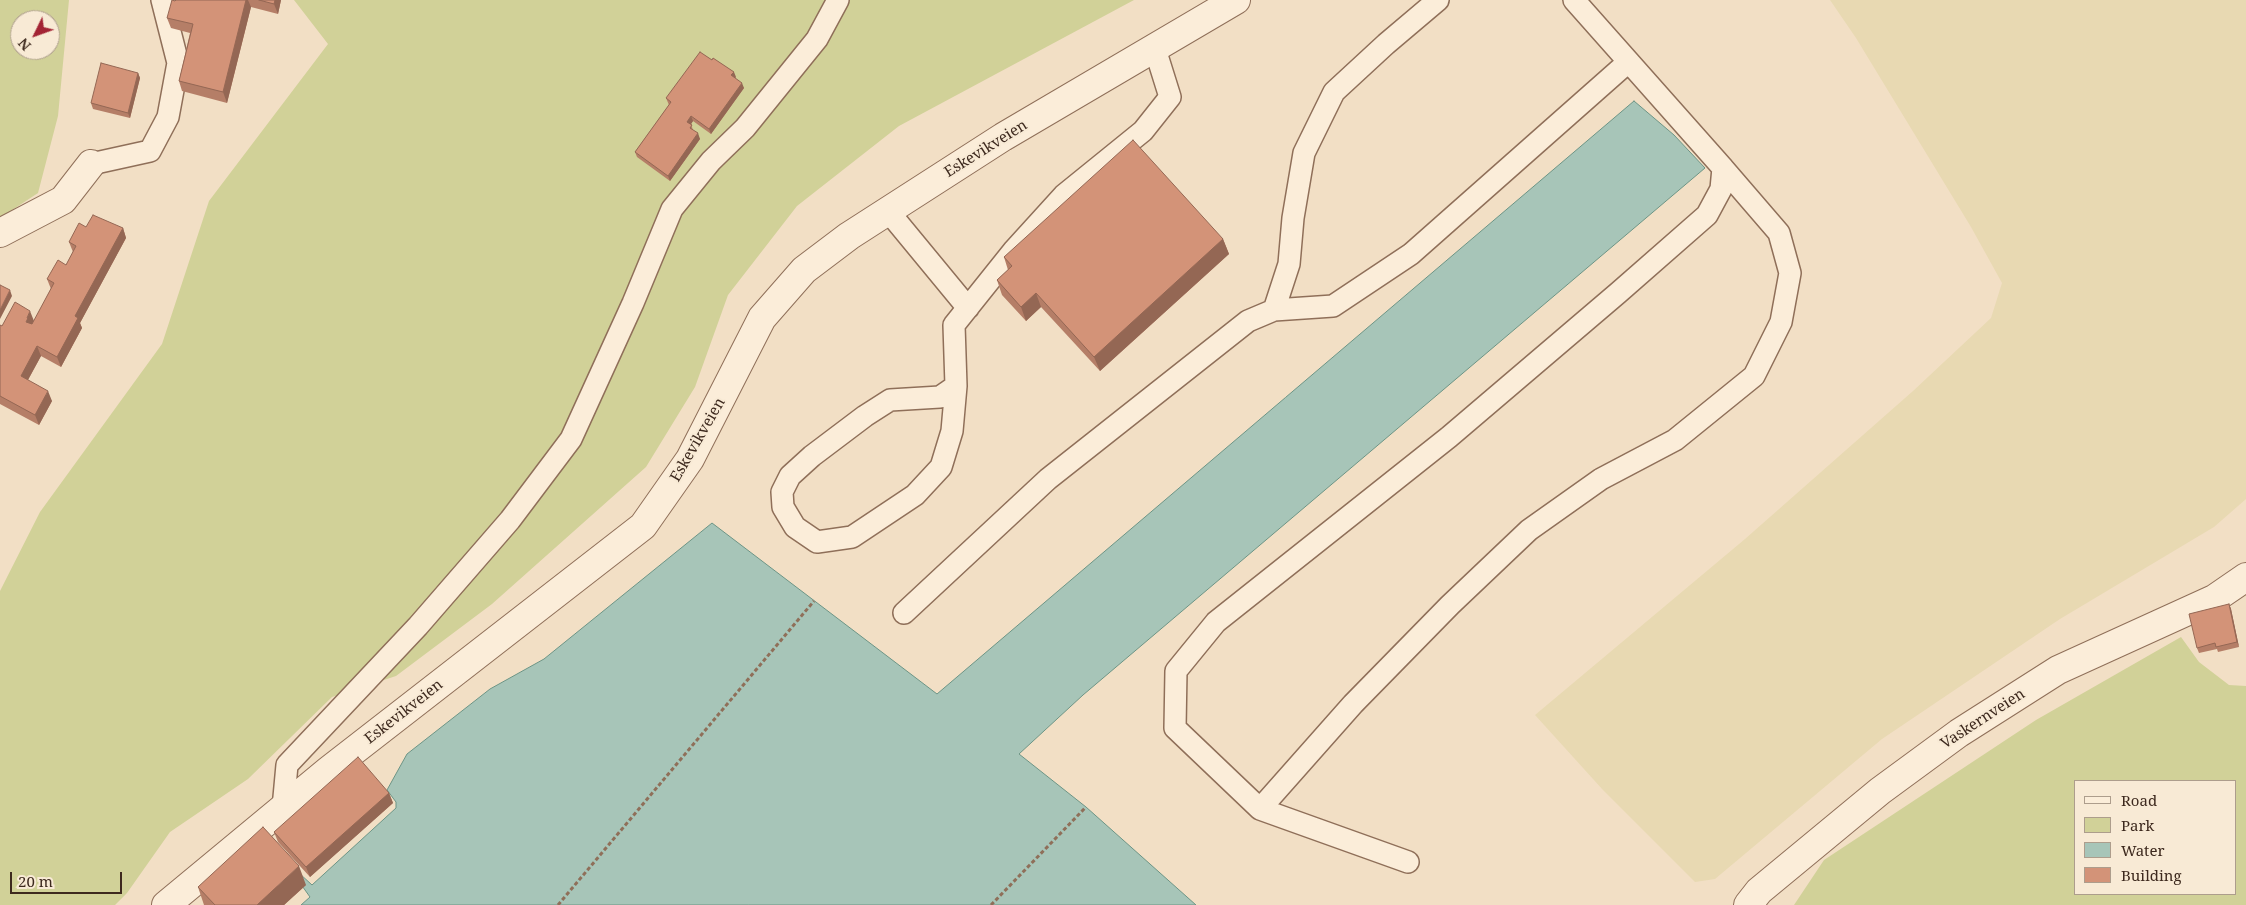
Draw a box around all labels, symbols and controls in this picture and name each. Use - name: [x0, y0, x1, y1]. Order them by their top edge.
- north arrow: [10, 10, 60, 60]
- text: N: [13, 34, 35, 55]
- street label: Eskevikveien: [941, 116, 1031, 182]
- street label: Eskevikveien: [667, 395, 729, 485]
- street label: Eskevikveien: [361, 676, 447, 748]
- street label: Vaskernveien: [1937, 685, 2029, 753]
- legend: [2074, 780, 2236, 895]
- text: Road: [2121, 790, 2157, 810]
- text: Park: [2121, 815, 2154, 835]
- text: Water: [2121, 840, 2164, 860]
- scale bar: [12, 862, 125, 894]
- text: Building: [2121, 865, 2182, 885]
- text: 20 m: [18, 871, 53, 891]

